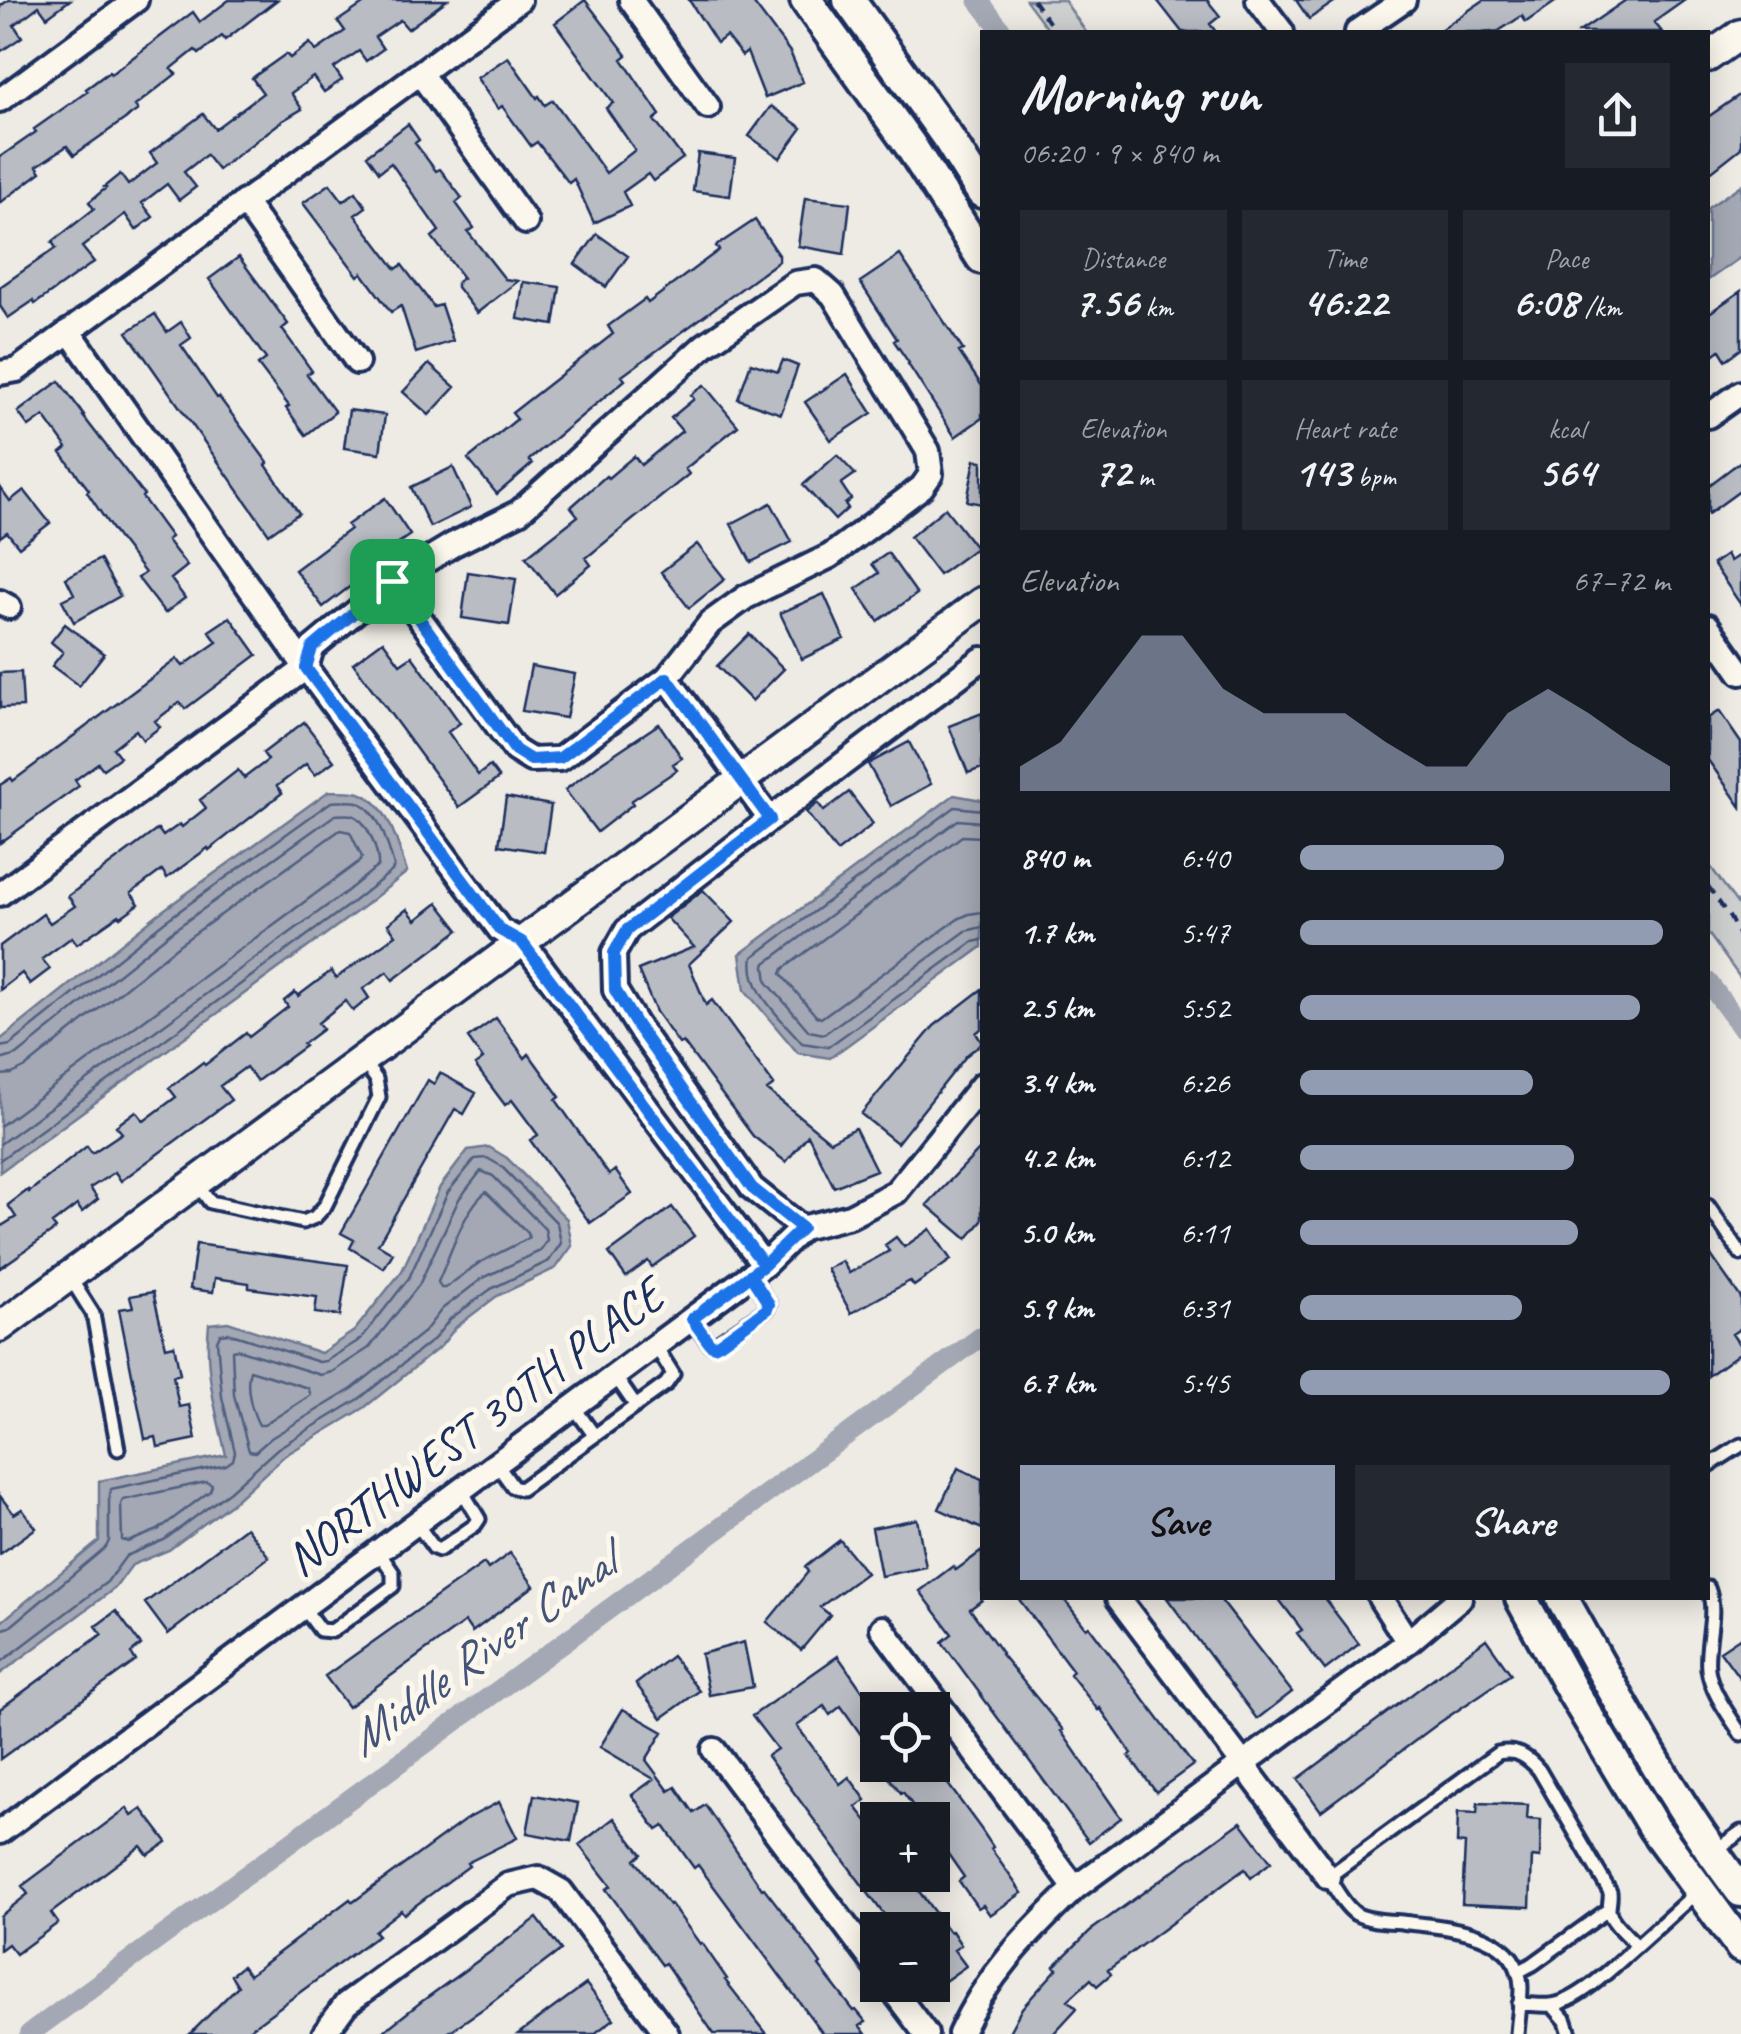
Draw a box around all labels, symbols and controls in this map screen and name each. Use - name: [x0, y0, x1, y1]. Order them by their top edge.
- text: Morning run: [1020, 59, 1260, 129]
- button: share: [1565, 63, 1670, 168]
- text: 06:20 · 9 × 840 m: [1020, 132, 1218, 173]
- text: Distance: [1082, 241, 1165, 276]
- text: Time: [1324, 241, 1366, 276]
- text: Pace: [1545, 241, 1588, 276]
- text: 7.56: [1074, 276, 1139, 329]
- text: 46:22: [1303, 276, 1387, 329]
- text: 6:08: [1512, 276, 1578, 329]
- text: km: [1139, 289, 1173, 324]
- text: /km: [1578, 289, 1621, 324]
- text: Elevation: [1080, 411, 1166, 446]
- text: Heart rate: [1294, 411, 1396, 446]
- text: kcal: [1548, 411, 1585, 446]
- text: 72: [1093, 446, 1131, 499]
- text: 143: [1294, 446, 1351, 499]
- text: 564: [1538, 446, 1595, 499]
- text: m: [1131, 459, 1153, 494]
- text: bpm: [1351, 459, 1396, 494]
- pin: [350, 539, 435, 624]
- icon: arrive: [365, 554, 420, 609]
- text: Elevation: [1020, 560, 1118, 601]
- text: 67–72 m: [1572, 560, 1670, 601]
- text: 840 m: [1020, 837, 1089, 878]
- text: 6:40: [1180, 837, 1230, 878]
- text: 1.7 km: [1020, 912, 1094, 953]
- text: 5:47: [1180, 912, 1230, 953]
- text: 2.5 km: [1020, 987, 1094, 1028]
- text: 5:52: [1180, 987, 1230, 1028]
- text: 3.4 km: [1020, 1062, 1094, 1103]
- text: 6:26: [1180, 1062, 1230, 1103]
- text: 4.2 km: [1020, 1137, 1094, 1178]
- text: 6:12: [1180, 1137, 1230, 1178]
- text: 5.0 km: [1020, 1212, 1094, 1253]
- text: 6:11: [1180, 1212, 1230, 1253]
- street label: NORTHWEST 30TH PLACE: [273, 1262, 679, 1589]
- text: 5.9 km: [1020, 1287, 1094, 1328]
- text: 6:31: [1180, 1287, 1230, 1328]
- text: 6.7 km: [1020, 1362, 1095, 1403]
- text: 5:45: [1180, 1362, 1230, 1403]
- button: Save: [1020, 1465, 1335, 1580]
- button: Share: [1355, 1465, 1670, 1580]
- water label: Middle River Canal: [334, 1523, 641, 1770]
- map controls: [860, 1692, 950, 2002]
- button: locate: [860, 1692, 950, 1782]
- button: +: [860, 1802, 950, 1892]
- button: −: [860, 1912, 950, 2002]

